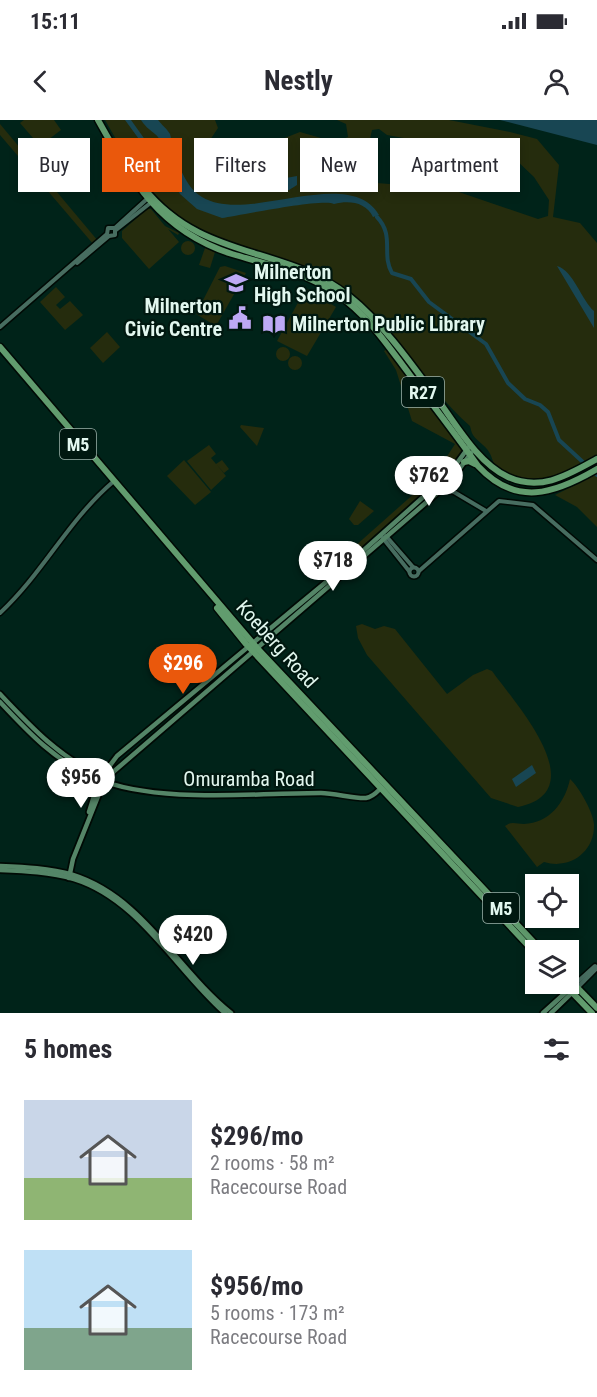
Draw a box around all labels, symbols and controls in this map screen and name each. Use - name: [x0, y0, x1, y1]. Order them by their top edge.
- text: 15:11: [30, 9, 81, 34]
- icon: back: [24, 65, 57, 98]
- text: Nestly: [264, 65, 333, 97]
- icon: person: [540, 65, 573, 98]
- chip: Buy: [18, 138, 90, 192]
- chip: Rent: [102, 138, 182, 192]
- chip: Filters: [194, 138, 288, 192]
- chip: New: [300, 138, 378, 192]
- chip: Apartment: [390, 138, 520, 192]
- place label: Milnerton High School: [254, 260, 351, 307]
- school or university icon: Milnerton High School: [223, 270, 249, 296]
- place label: Milnerton Civic Centre: [125, 294, 222, 341]
- public building icon: Milnerton Civic Centre: [227, 305, 253, 331]
- library icon: Milnerton Public Library: [261, 311, 287, 337]
- place label: Milnerton Public Library: [292, 312, 485, 336]
- road number: R27: [402, 377, 444, 407]
- road number: M5: [60, 429, 96, 459]
- pin: $762: [393, 456, 465, 507]
- text: $762: [409, 463, 449, 487]
- pin: $718: [297, 541, 369, 592]
- text: $718: [313, 548, 353, 572]
- street label: Koeberg Road: [231, 595, 323, 693]
- pin: $296: [147, 644, 219, 695]
- text: $296: [163, 651, 203, 675]
- pin: $956: [45, 758, 117, 809]
- text: $956: [61, 765, 101, 789]
- street label: Omuramba Road: [183, 767, 315, 791]
- map controls: [525, 874, 579, 994]
- button: locate: [525, 874, 579, 928]
- road number: M5: [483, 893, 519, 923]
- pin: $420: [157, 915, 229, 966]
- text: $420: [173, 922, 213, 946]
- button: layers: [525, 940, 579, 994]
- icon: filters: [540, 1033, 573, 1066]
- text: 5 homes: [24, 1034, 112, 1064]
- text: $296/mo: [210, 1121, 303, 1151]
- icon: home: [72, 1124, 144, 1196]
- text: 2 rooms · 58 m²: [210, 1151, 335, 1175]
- text: Racecourse Road: [210, 1175, 347, 1199]
- text: $956/mo: [210, 1271, 303, 1301]
- icon: home: [72, 1274, 144, 1346]
- text: 5 rooms · 173 m²: [210, 1301, 345, 1325]
- text: Racecourse Road: [210, 1325, 347, 1349]

